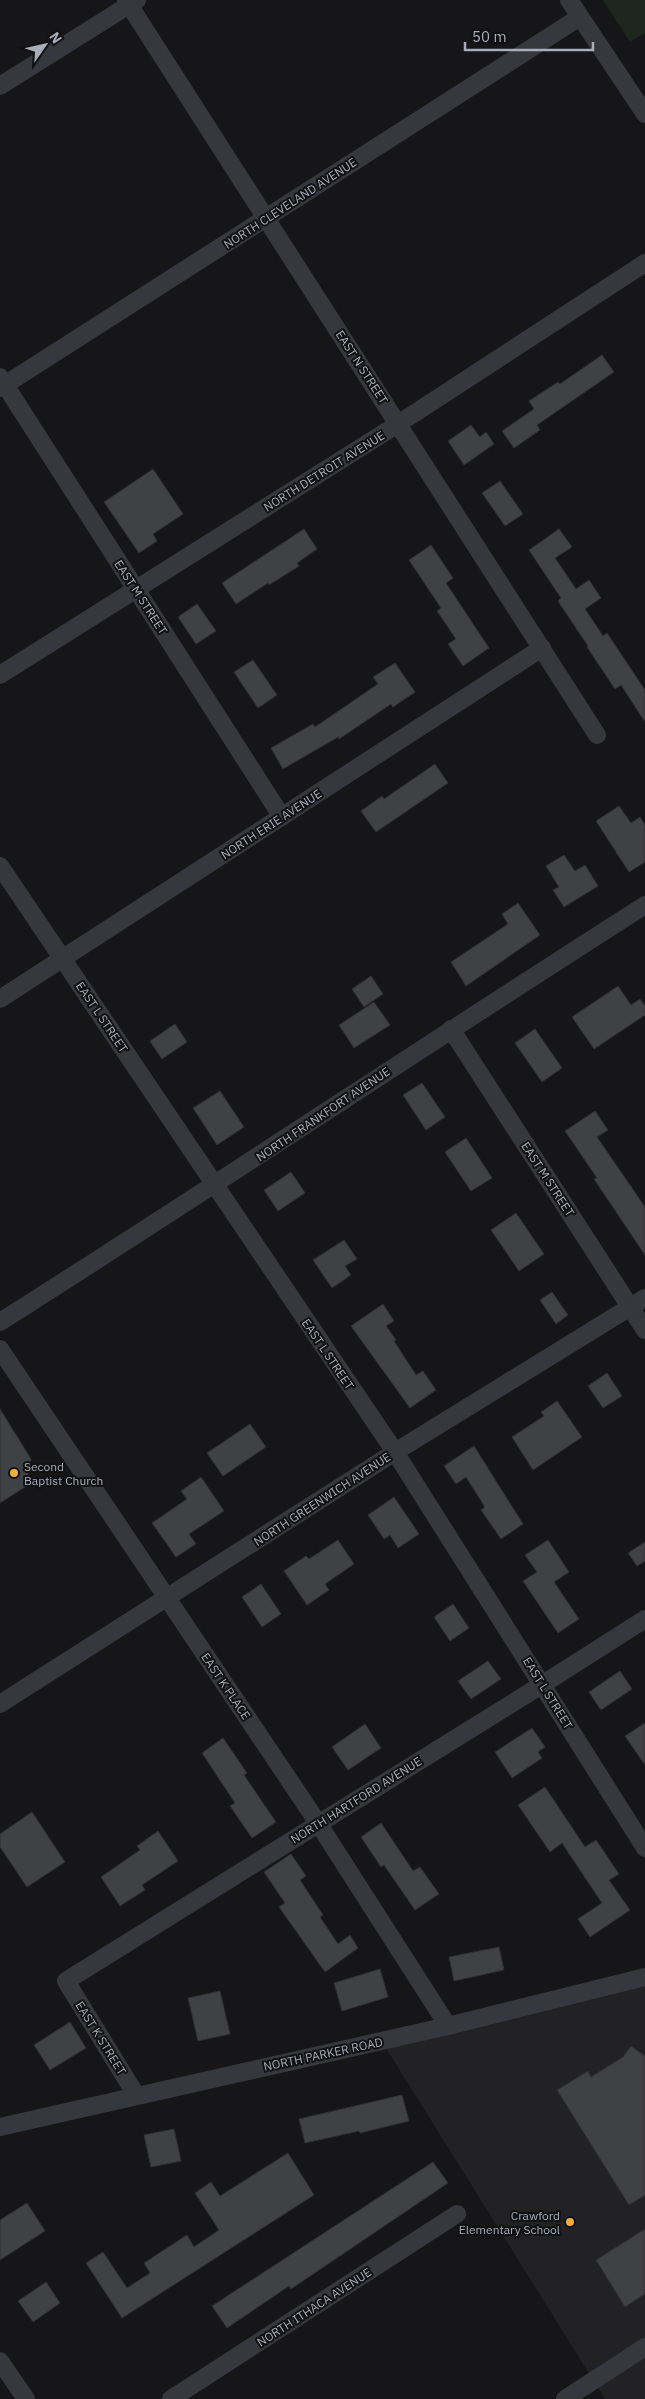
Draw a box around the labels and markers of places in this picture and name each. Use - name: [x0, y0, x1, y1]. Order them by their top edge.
- place label: Second Baptist Church: [24, 1459, 103, 1488]
- marker: Second Baptist Church: [8, 1467, 20, 1479]
- place label: Crawford Elementary School: [459, 2208, 560, 2237]
- marker: Crawford Elementary School: [564, 2216, 576, 2228]

